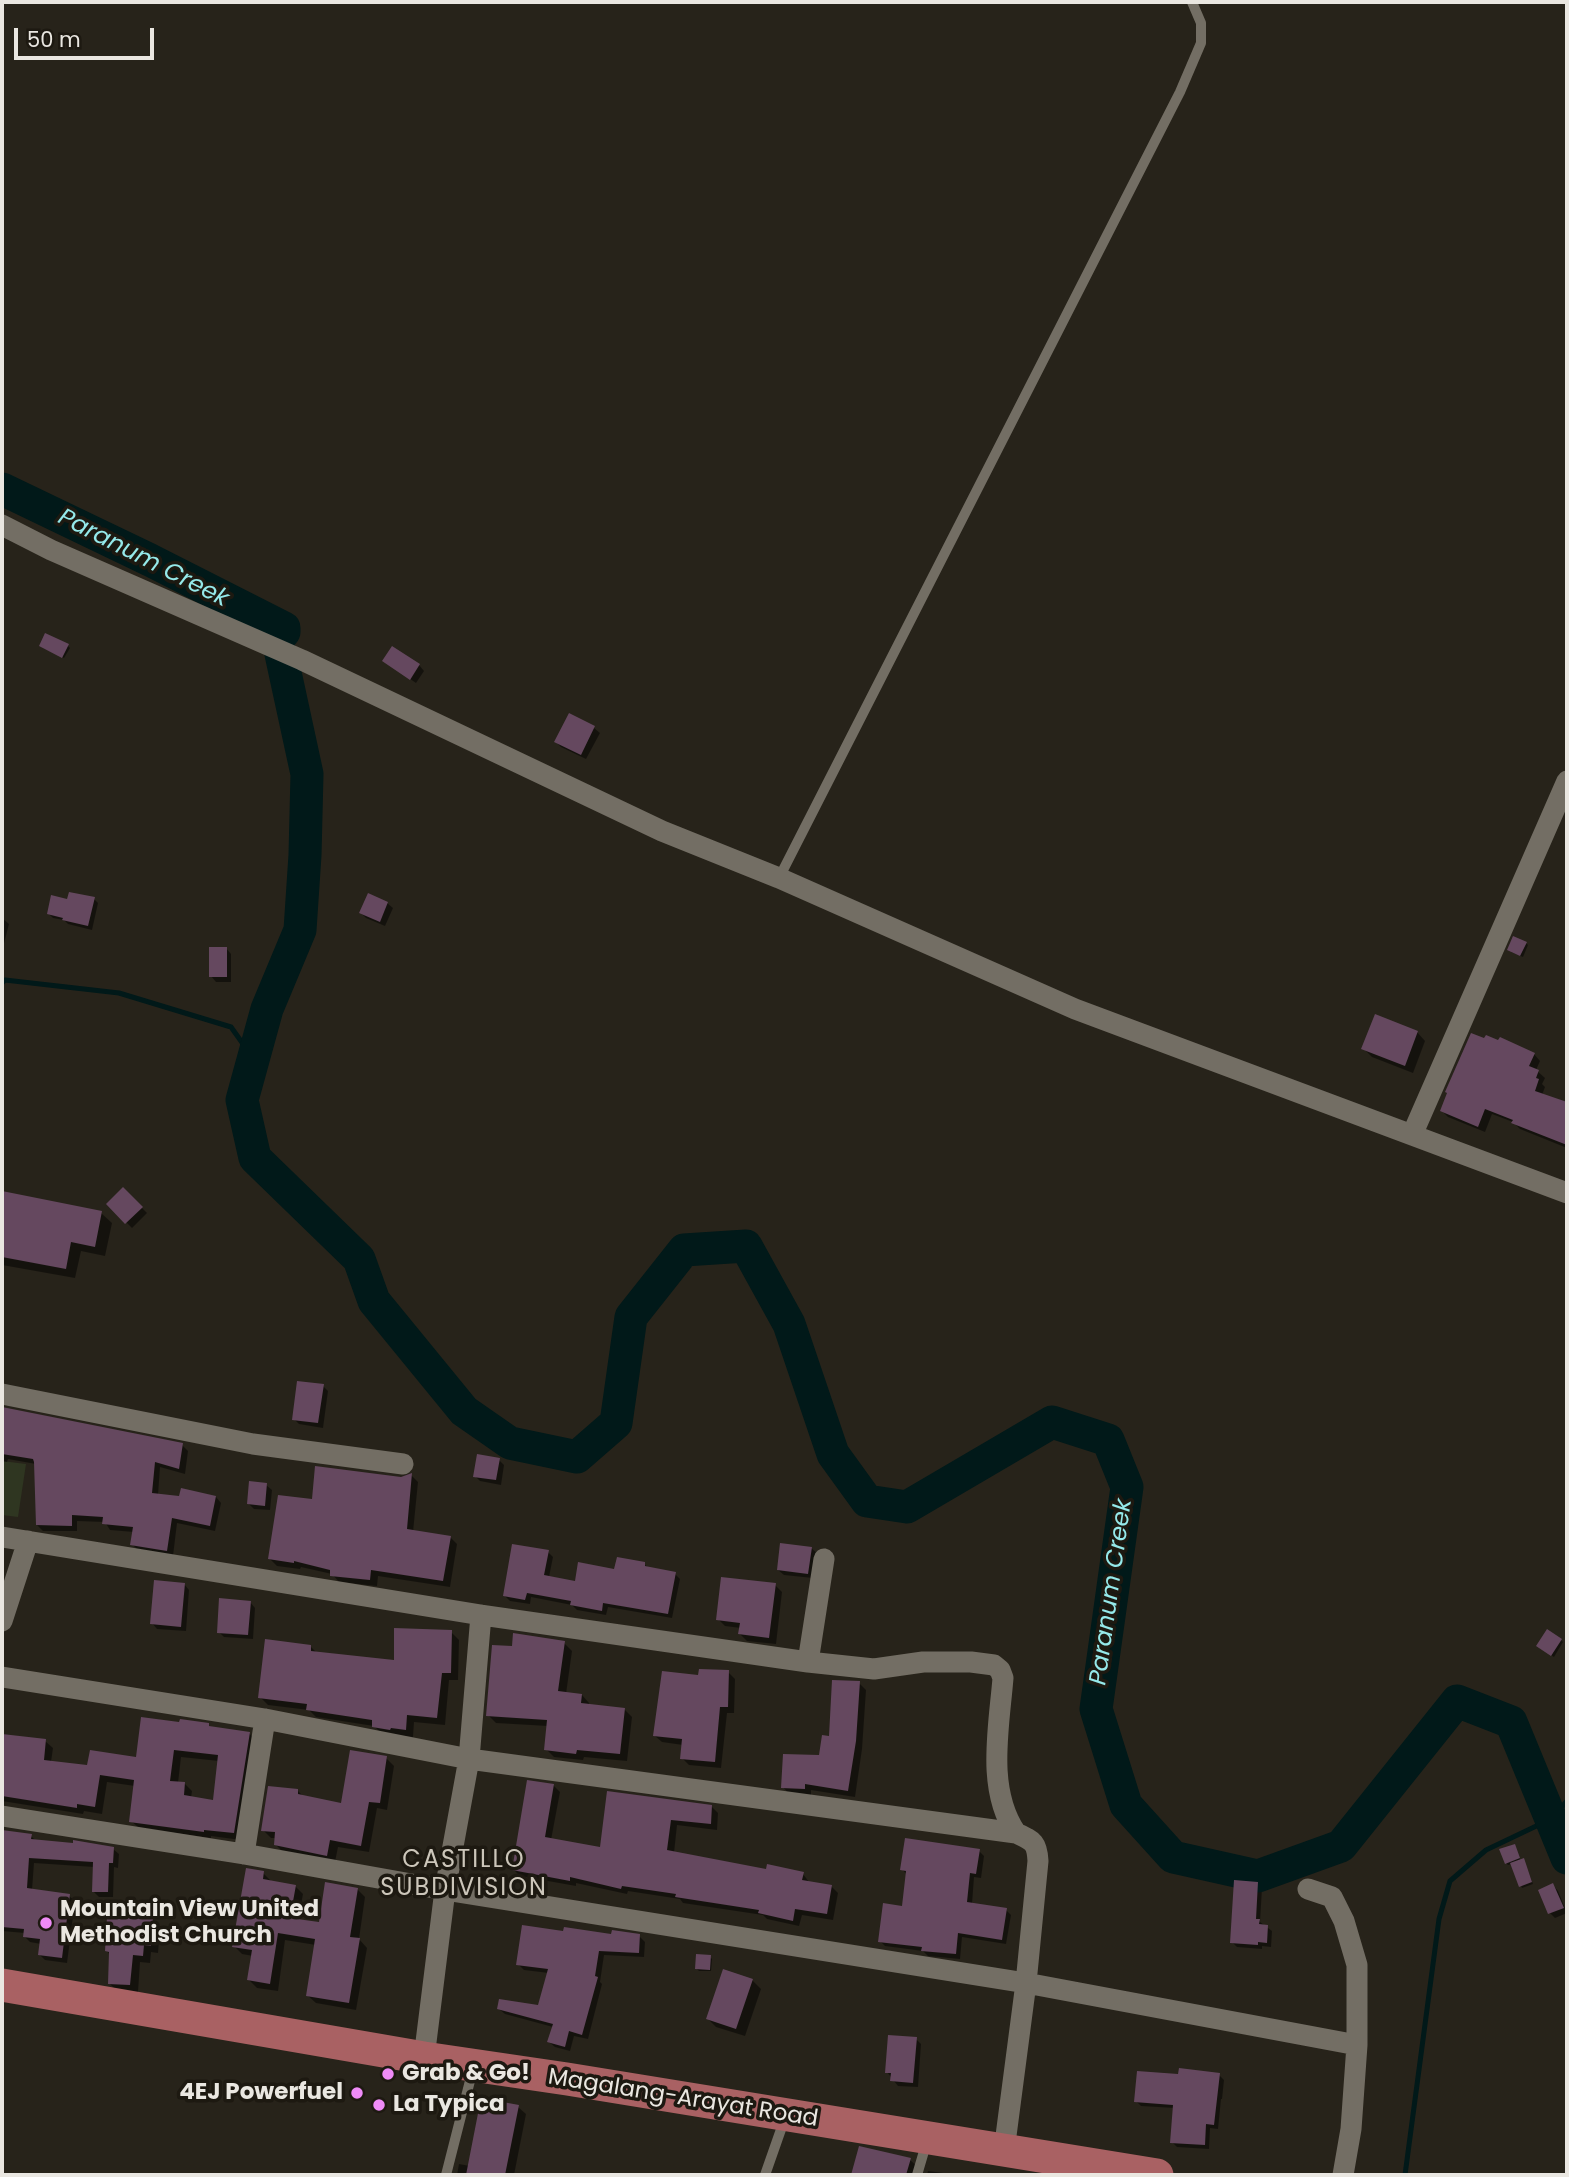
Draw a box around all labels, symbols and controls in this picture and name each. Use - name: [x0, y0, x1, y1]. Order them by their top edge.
- scale bar: [18, 14, 158, 58]
- text: 50 m: [27, 25, 81, 54]
- water label: Paranum Creek: [53, 504, 233, 614]
- water label: Paranum Creek: [1085, 1497, 1139, 1687]
- district label: CASTILLO SUBDIVISION: [382, 1847, 546, 1903]
- place label: Mountain View United Methodist Church: [60, 1896, 319, 1950]
- marker: Mountain View United Methodist Church: [38, 1915, 54, 1931]
- place label: Grab & Go!: [402, 2060, 530, 2088]
- street label: Magalang-Arayat Road: [546, 2064, 820, 2134]
- marker: Grab & Go!: [380, 2066, 396, 2082]
- place label: 4EJ Powerfuel: [179, 2079, 343, 2107]
- marker: 4EJ Powerfuel: [349, 2085, 365, 2101]
- place label: La Typica: [393, 2091, 505, 2119]
- marker: La Typica: [371, 2097, 387, 2113]

